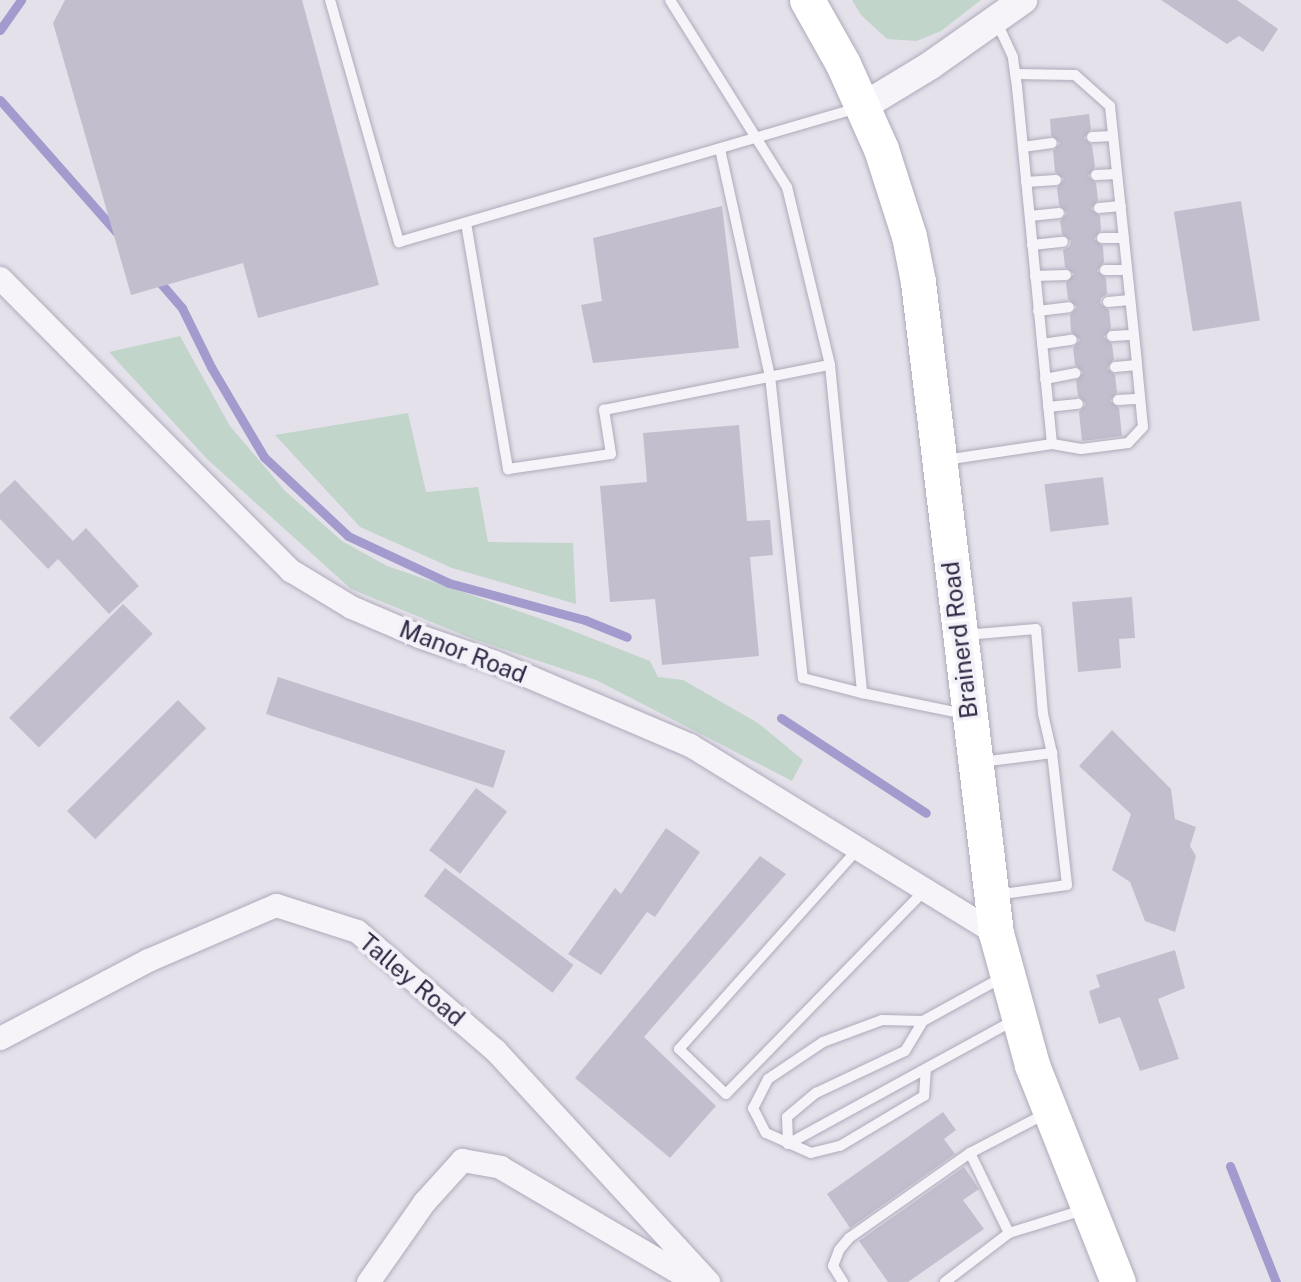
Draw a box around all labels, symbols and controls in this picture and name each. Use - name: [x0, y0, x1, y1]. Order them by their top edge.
- street label: Brainerd Road: [936, 560, 984, 720]
- street label: Manor Road: [395, 615, 531, 689]
- street label: Talley Road: [353, 928, 471, 1032]

